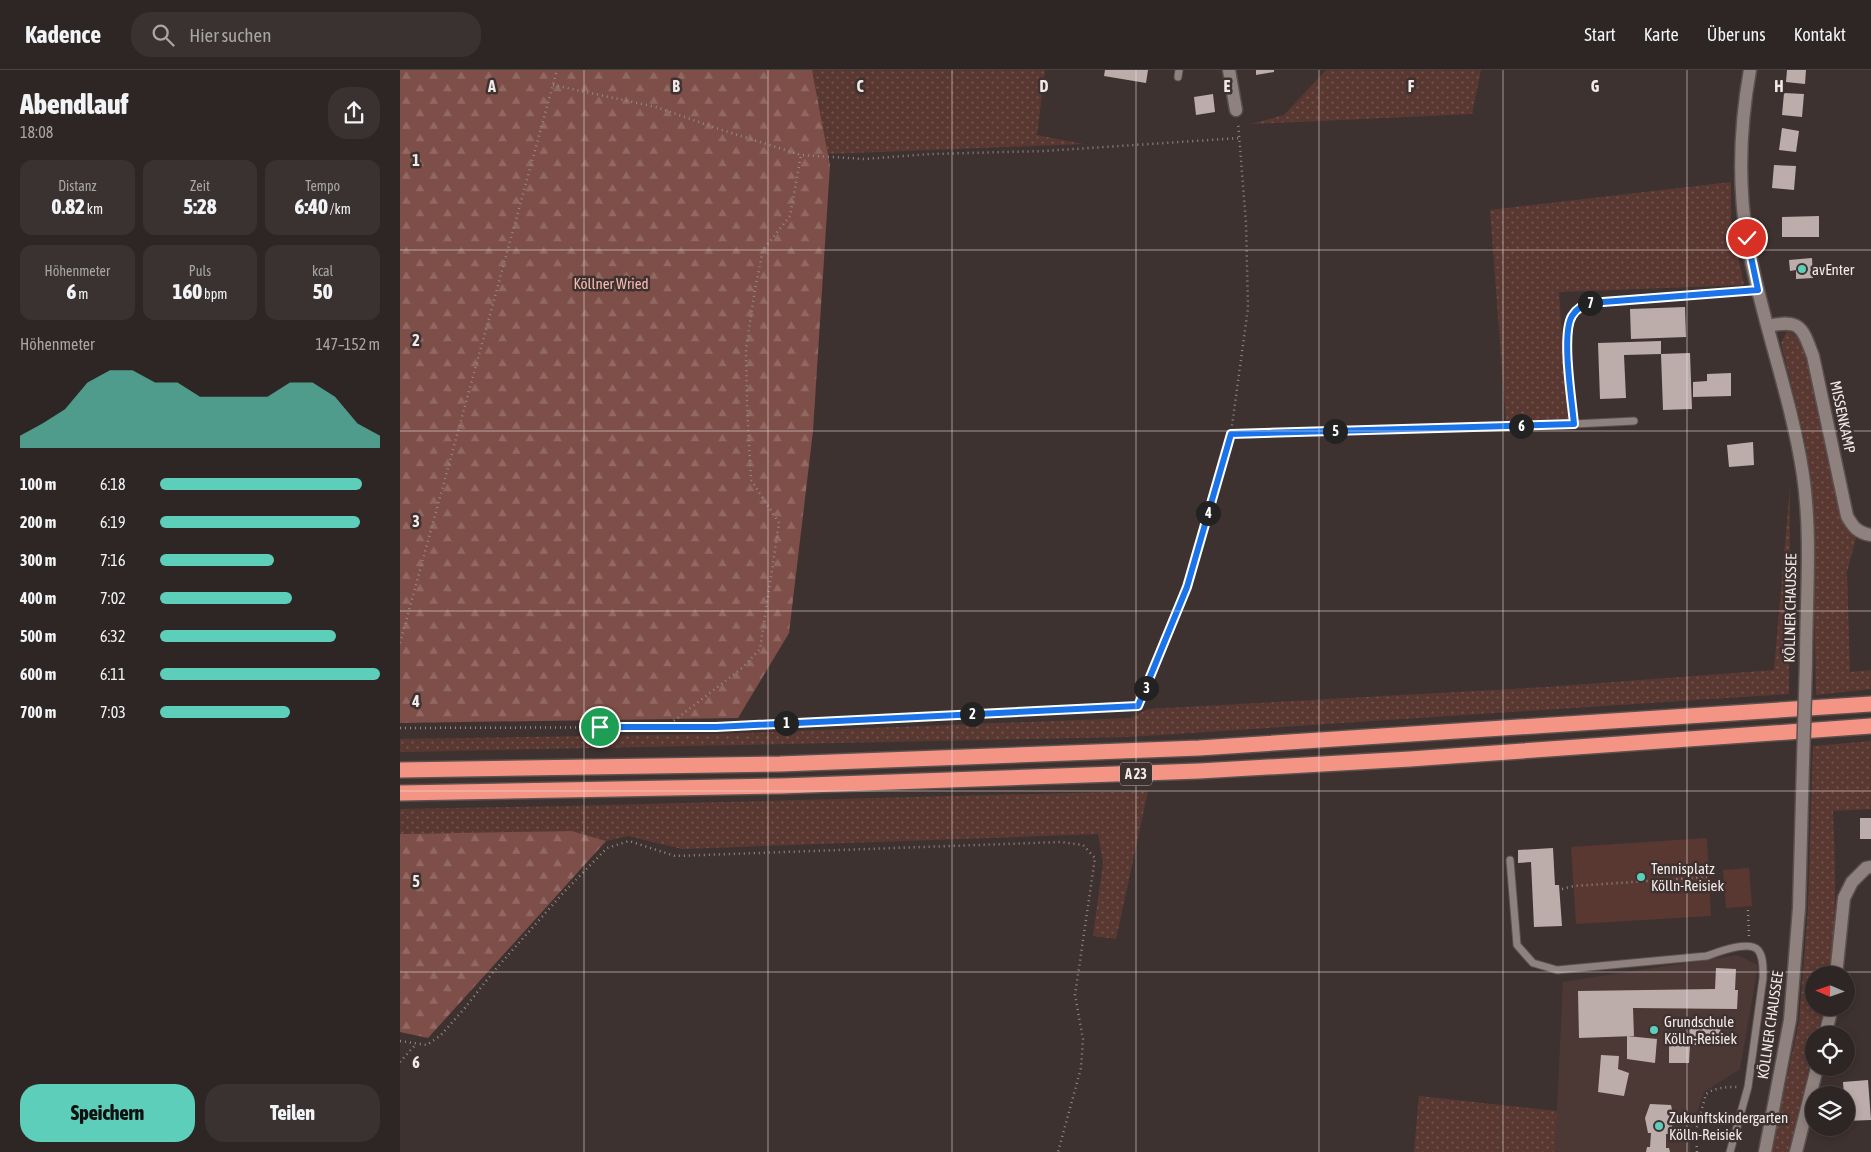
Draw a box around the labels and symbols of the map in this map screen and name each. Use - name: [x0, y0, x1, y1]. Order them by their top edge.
- text: A: [487, 77, 496, 95]
- text: B: [672, 77, 680, 95]
- text: C: [856, 77, 864, 95]
- text: D: [1040, 77, 1049, 95]
- text: E: [1224, 77, 1231, 95]
- text: F: [1408, 77, 1415, 95]
- text: G: [1591, 77, 1600, 95]
- text: H: [1774, 77, 1784, 95]
- text: 1: [412, 151, 420, 169]
- pin: [1726, 217, 1768, 259]
- place label: avEnter: [1812, 261, 1855, 278]
- marker: avEnter: [1796, 263, 1808, 275]
- park label: Köllner Wried: [573, 275, 649, 292]
- pin: 7: [1578, 290, 1602, 316]
- text: 2: [412, 331, 420, 349]
- street label: MISSENKAMP: [1827, 379, 1859, 455]
- pin: 6: [1508, 414, 1534, 438]
- pin: 5: [1322, 418, 1348, 444]
- pin: 4: [1196, 500, 1220, 526]
- text: 3: [412, 512, 420, 530]
- street label: KÖLLNER CHAUSSEE: [1781, 553, 1799, 663]
- pin: 3: [1134, 676, 1158, 700]
- text: 4: [411, 692, 420, 710]
- pin: 2: [960, 702, 984, 726]
- pin: [579, 706, 621, 748]
- pin: 1: [774, 710, 798, 736]
- road number: A 23: [1120, 762, 1152, 786]
- place label: Tennisplatz Kölln-Reisiek: [1651, 860, 1724, 894]
- marker: Tennisplatz Kölln-Reisiek: [1635, 871, 1647, 883]
- text: 5: [412, 872, 420, 890]
- north arrow: [1805, 966, 1855, 1016]
- street label: KÖLLNER CHAUSSEE: [1754, 969, 1786, 1080]
- place label: Grundschule Kölln-Reisiek: [1664, 1013, 1737, 1047]
- marker: Grundschule Kölln-Reisiek: [1648, 1024, 1660, 1036]
- text: 6: [412, 1053, 420, 1071]
- place label: Zukunftskindergarten Kölln-Reisiek: [1669, 1109, 1788, 1143]
- marker: Zukunftskindergarten Kölln-Reisiek: [1653, 1120, 1665, 1132]

